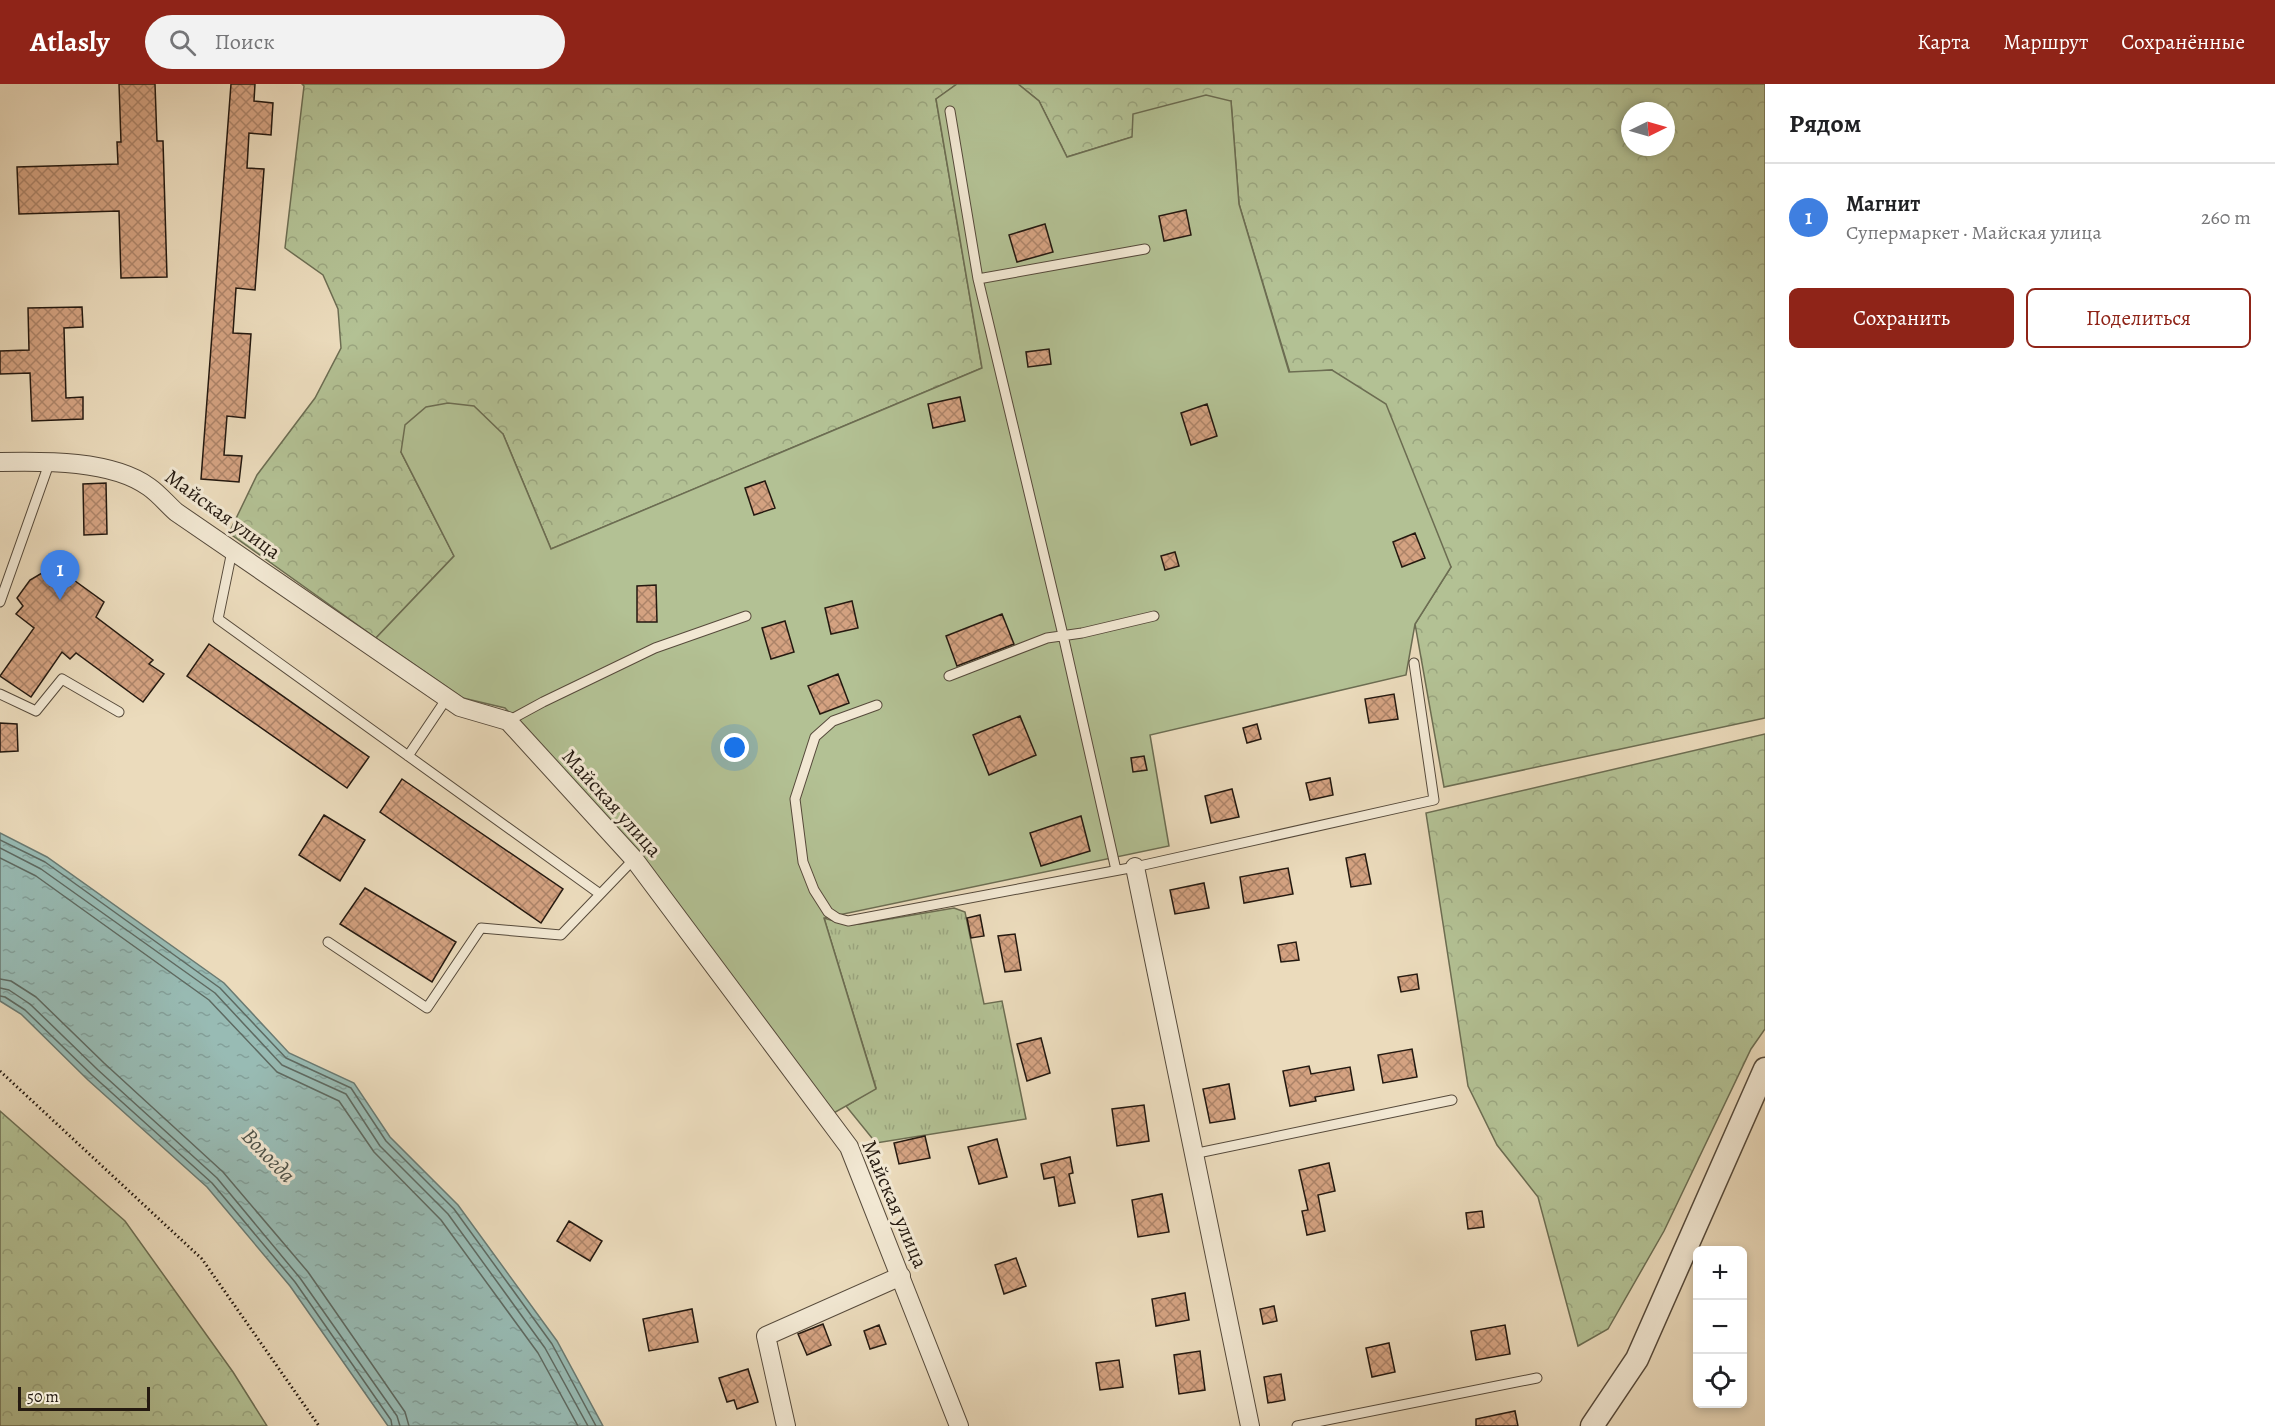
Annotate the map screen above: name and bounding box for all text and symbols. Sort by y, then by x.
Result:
search box [145,15,565,69]
text: Atlasly [30,23,109,61]
icon: search [166,26,199,59]
text: Поиск [214,27,275,57]
text: Карта [1917,28,1970,56]
text: Маршрут [2003,28,2088,56]
text: Сохранённые [2121,28,2245,56]
north arrow [1621,102,1675,156]
text: Рядом [1789,106,1861,141]
text: Магнит [1846,189,1920,219]
text: 1 [1805,204,1812,231]
text: 260 m [2201,204,2251,231]
text: Супермаркет · Майская улица [1846,219,2102,246]
button: Сохранить [1789,288,2014,348]
button: Поделиться [2026,288,2251,348]
street label: Майская улица [159,462,287,566]
pin: 1 [40,550,80,600]
your location [720,733,749,762]
street label: Майская улица [556,743,668,863]
water label: Вологда [235,1122,302,1190]
street label: Майская улица [855,1136,935,1273]
map controls [1693,1246,1747,1408]
button: + [1693,1246,1747,1300]
button: − [1693,1300,1747,1354]
button: locate [1693,1354,1747,1408]
scale bar [18,1384,150,1412]
text: 50 m [27,1386,59,1408]

